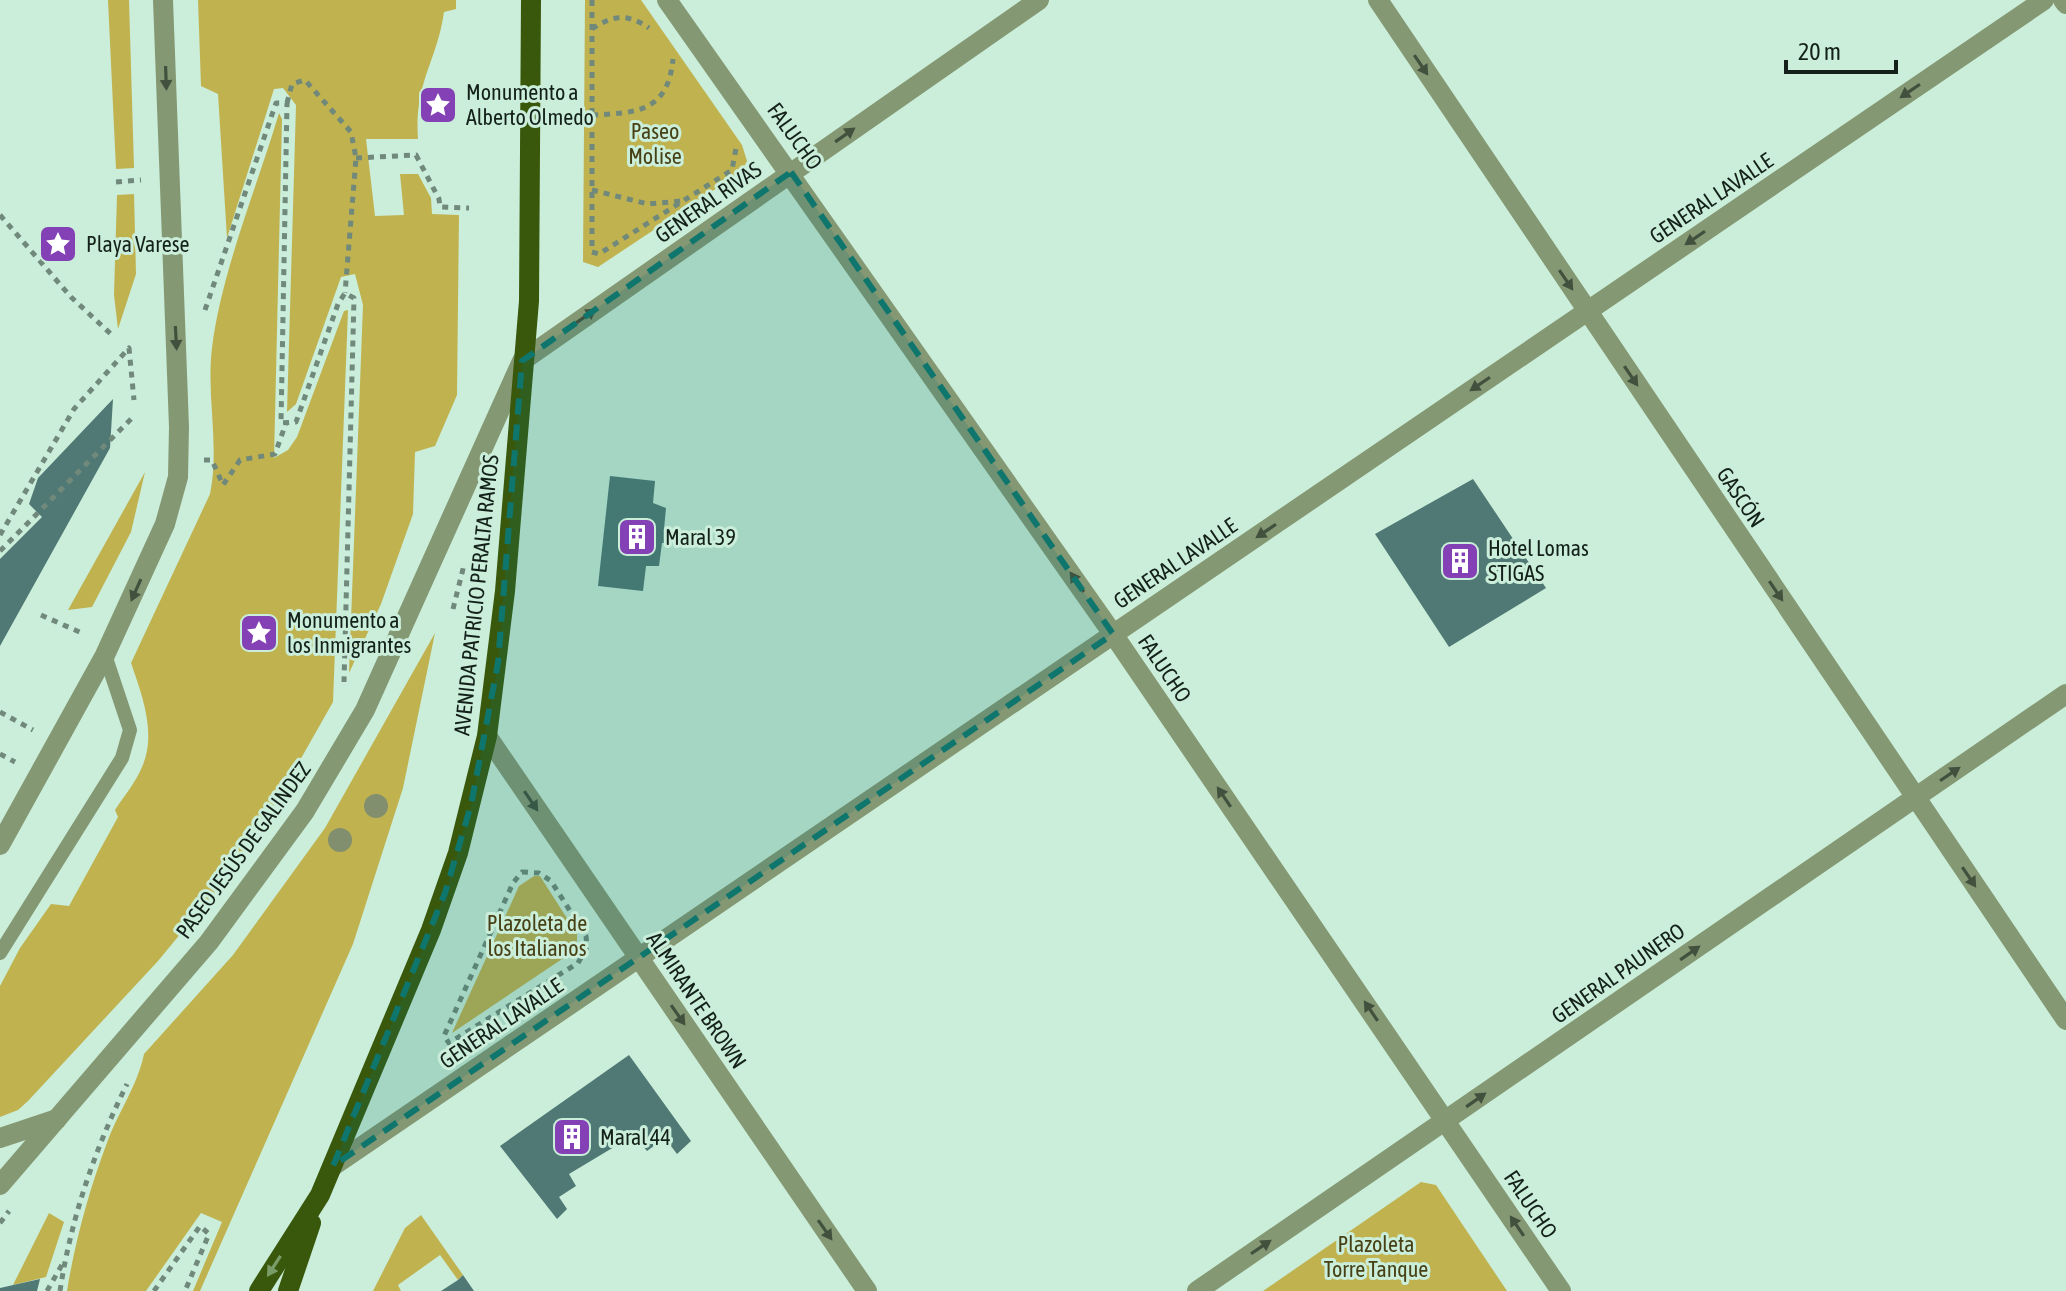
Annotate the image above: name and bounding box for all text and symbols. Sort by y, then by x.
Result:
scale bar [1786,24,1896,74]
text: 20 m [1798,38,1841,65]
one-way arrow [1414,54,1429,75]
one-way arrow [159,66,172,91]
place label: Monumento a Alberto Olmedo [466,79,594,130]
one-way arrow [1899,83,1921,98]
place icon: Monumento a Alberto Olmedo [417,84,459,126]
street label: FALUCHO [762,98,828,174]
park label: Paseo Molise [628,118,682,169]
one-way arrow [834,128,855,143]
street label: GENERAL LAVALLE [1644,147,1778,249]
street label: GENERAL RIVAS [650,156,766,248]
place icon: Playa Varese [37,223,79,265]
one-way arrow [1685,230,1706,245]
place label: Playa Varese [86,231,190,257]
one-way arrow [1559,270,1574,291]
one-way arrow [576,309,597,324]
one-way arrow [170,326,183,351]
one-way arrow [1623,365,1638,386]
one-way arrow [1470,376,1491,391]
street label: AVENIDA PATRICIO PERALTA RAMOS [448,453,504,737]
street label: GASCÓN [1711,462,1771,532]
street label: GENERAL LAVALLE [1108,512,1242,614]
building icon: Maral 39 [616,516,658,558]
one-way arrow [1255,523,1276,538]
place label: Maral 39 [665,524,736,550]
place label: Hotel Lomas STIGAS [1488,535,1589,586]
building icon: Hotel Lomas STIGAS [1439,540,1481,582]
one-way arrow [1070,572,1085,593]
one-way arrow [129,578,142,601]
one-way arrow [1768,581,1783,602]
place label: Monumento a los Inmigrantes [287,607,411,658]
place icon: Monumento a los Inmigrantes [238,612,280,654]
street label: FALUCHO [1133,629,1197,707]
street label: PASEO JESÚS DE GALINDEZ [170,757,316,943]
one-way arrow [1940,766,1961,781]
one-way arrow [1217,786,1232,807]
one-way arrow [523,790,538,811]
one-way arrow [1961,866,1976,887]
park label: Plazoleta de los Italianos [487,910,587,961]
street label: GENERAL PAUNERO [1547,918,1689,1028]
street label: ALMIRANTE BROWN [642,927,752,1073]
one-way arrow [1680,945,1701,960]
street label: GENERAL LAVALLE [434,972,568,1074]
one-way arrow [1364,1001,1379,1022]
one-way arrow [670,1005,685,1026]
one-way arrow [1465,1093,1486,1108]
building icon: Maral 44 [551,1116,593,1158]
place label: Maral 44 [600,1124,671,1150]
street label: FALUCHO [1499,1165,1563,1243]
one-way arrow [1510,1216,1525,1237]
one-way arrow [817,1219,832,1240]
park label: Plazoleta Torre Tanque [1324,1231,1428,1282]
one-way arrow [1251,1240,1272,1255]
one-way arrow [267,1256,282,1277]

